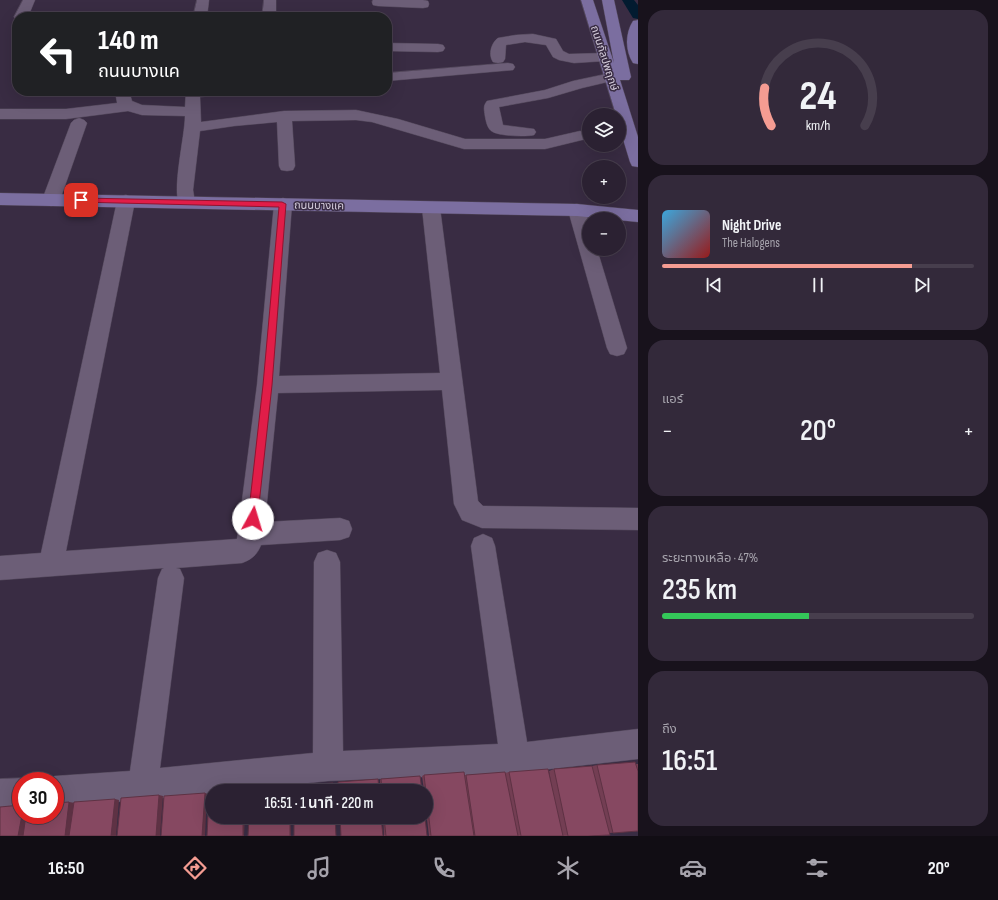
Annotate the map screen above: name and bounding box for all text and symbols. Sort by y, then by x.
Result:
text: 140 m [98,24,159,57]
street label: ถนนกัลปพฤกษ์ [588,24,621,92]
icon: left [32,28,84,80]
text: ถนนบางแค [98,61,180,82]
text: 24 [799,71,837,120]
map controls [582,108,626,256]
button: layers [582,108,626,152]
text: km/h [806,116,830,133]
button: + [582,160,626,204]
pin [64,183,98,217]
icon: arrive [70,189,92,211]
street label: ถนนบางแค [294,199,344,212]
button: − [582,212,626,256]
text: Night Drive [722,216,781,235]
text: The Halogens [722,235,780,251]
icon: previous [703,274,725,296]
icon: pause [807,274,829,296]
icon: next [911,274,933,296]
text: แอร์ [662,391,683,407]
text: 20° [800,413,836,449]
text: − [662,418,673,445]
text: + [963,418,974,445]
position arrow [232,498,274,540]
text: ระยะทางเหลือ · 47% [662,550,758,566]
text: 235 km [662,572,737,608]
text: ถึง [662,721,677,737]
text: 16:51 [662,743,717,779]
speed limit sign: 30 [12,772,64,824]
text: 16:51 · 1 นาที · 220 m [265,794,373,813]
icon: directions [181,854,209,882]
icon: music [305,854,333,882]
icon: phone [430,854,458,882]
icon: climate [554,854,582,882]
icon: car [679,854,707,882]
icon: filters [803,854,831,882]
text: 16:50 [48,858,84,879]
text: 20° [928,858,950,879]

